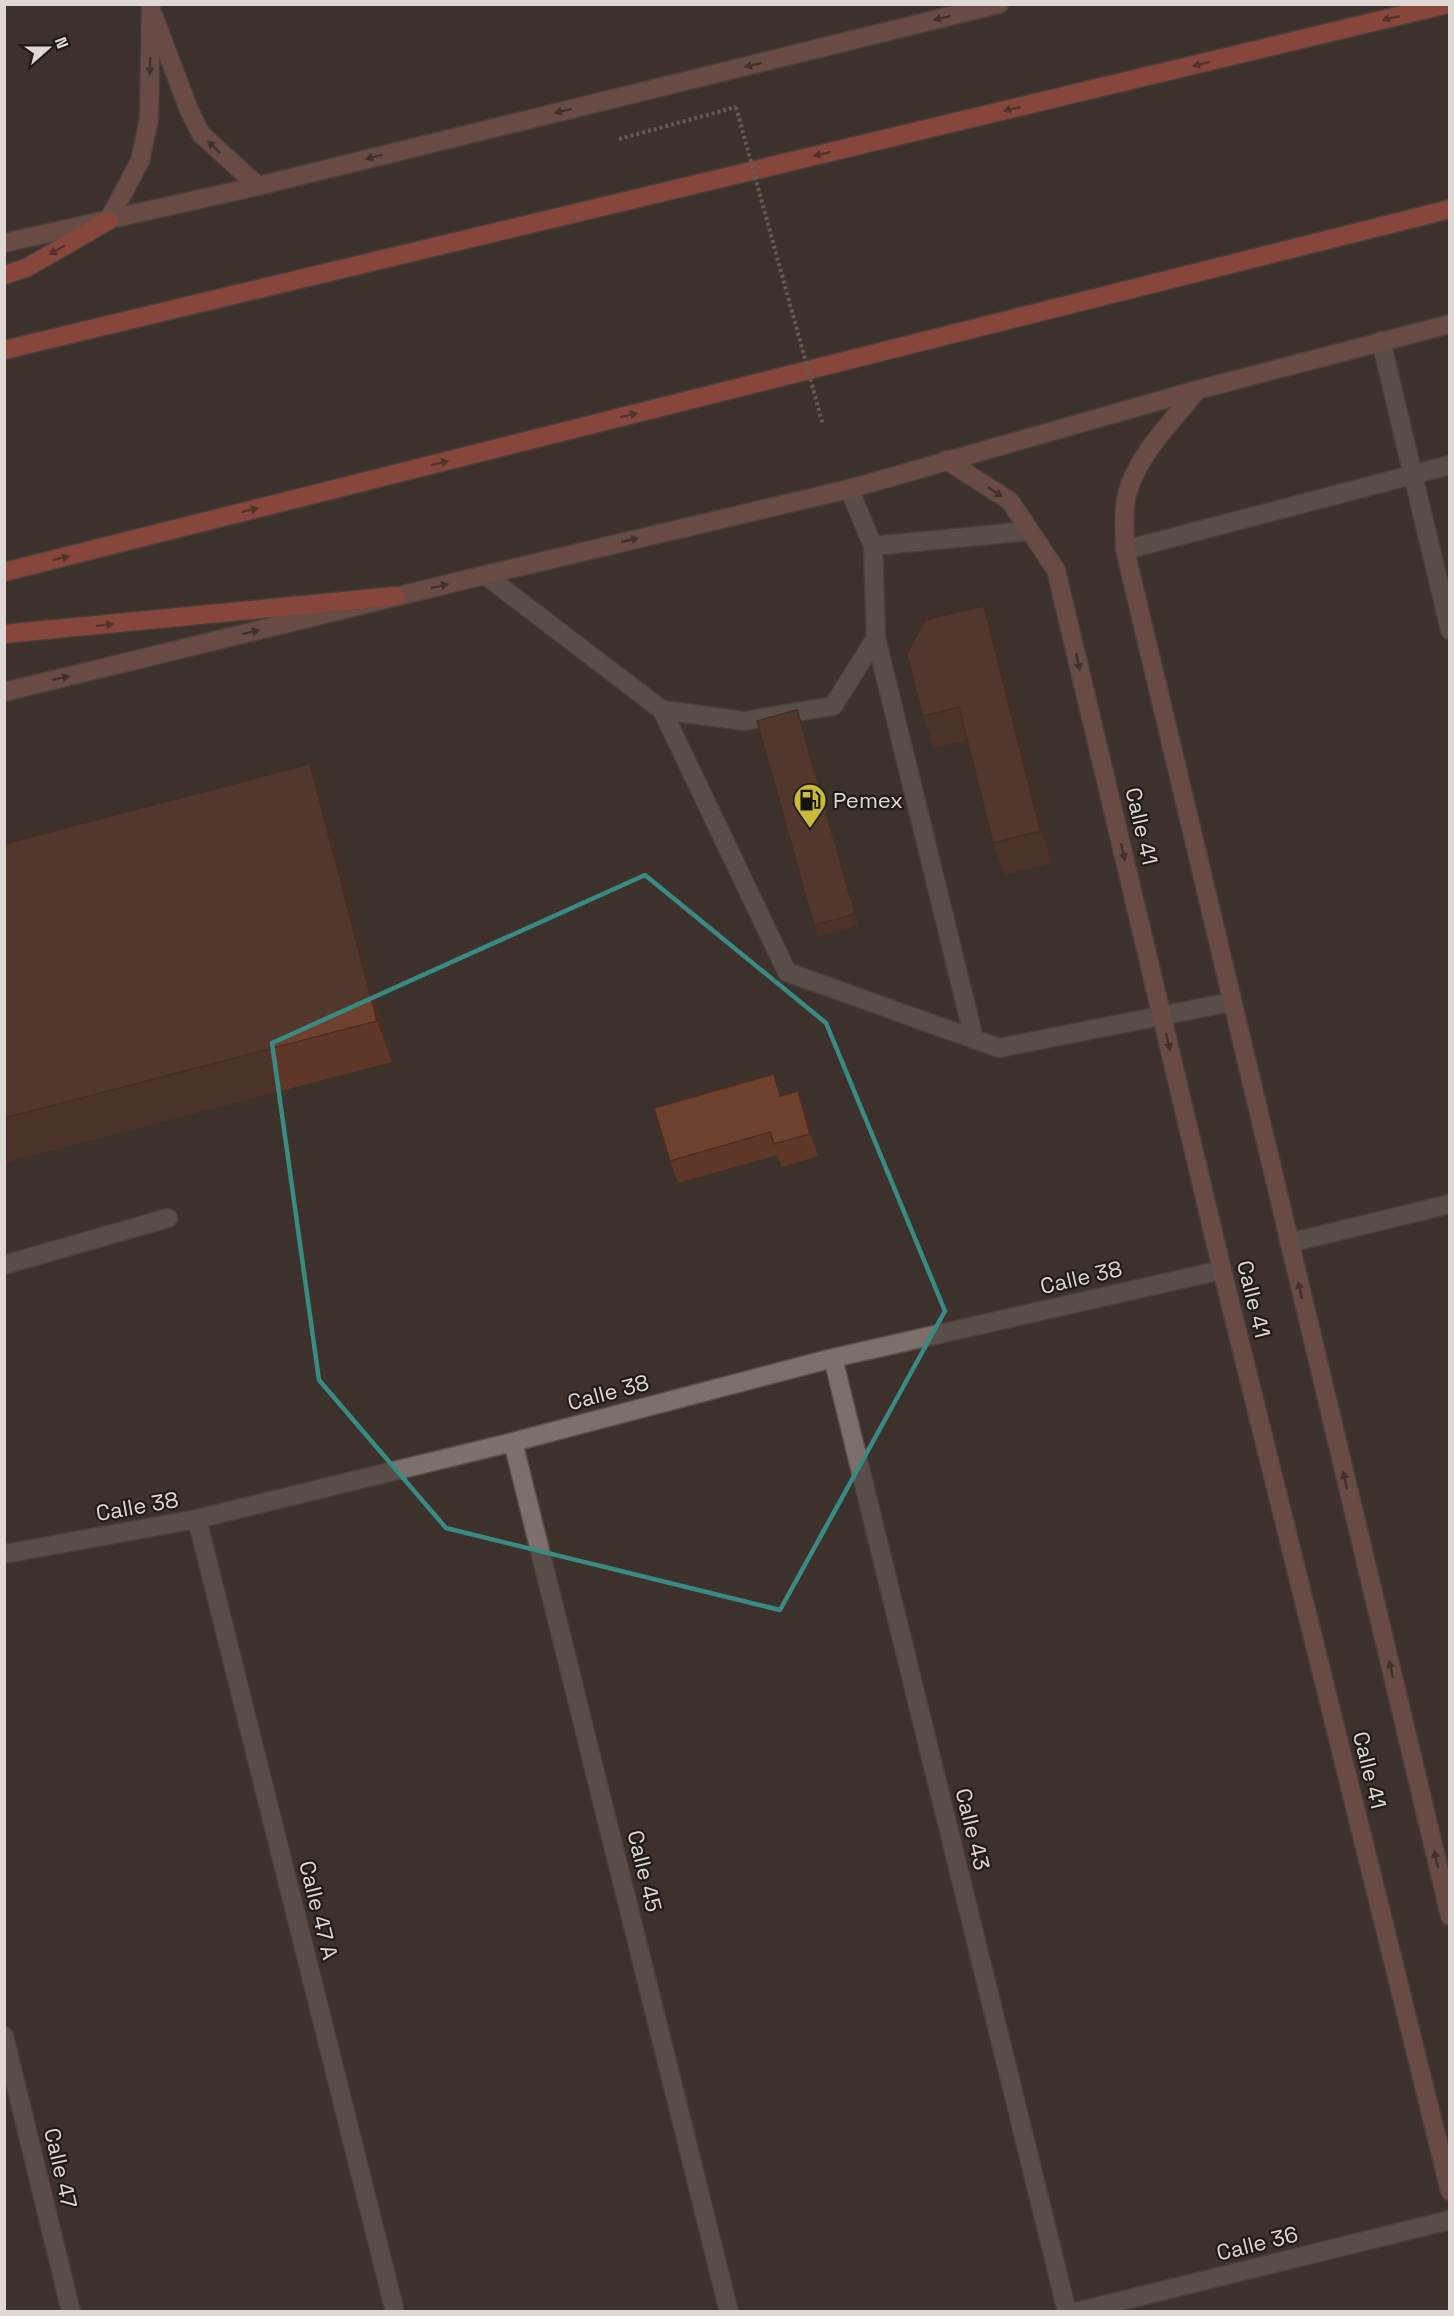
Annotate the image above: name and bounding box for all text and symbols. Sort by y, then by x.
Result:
one-way arrow [933,14,951,24]
one-way arrow [1382,14,1400,24]
north arrow [18,18,78,78]
text: N [50,34,73,52]
one-way arrow [145,56,155,75]
one-way arrow [1192,59,1210,69]
one-way arrow [744,60,762,70]
one-way arrow [1002,104,1021,114]
one-way arrow [554,107,573,117]
one-way arrow [207,140,222,154]
one-way arrow [813,150,831,160]
one-way arrow [365,153,383,163]
one-way arrow [49,244,65,255]
one-way arrow [619,410,638,420]
one-way arrow [430,457,449,467]
one-way arrow [987,486,1003,498]
one-way arrow [241,505,260,515]
one-way arrow [621,535,639,545]
one-way arrow [52,552,70,562]
one-way arrow [431,580,449,590]
one-way arrow [95,620,114,630]
one-way arrow [242,626,260,636]
one-way arrow [1074,653,1084,672]
one-way arrow [52,673,71,683]
fuel station icon: Pemex [792,782,828,829]
street label: Calle 41 [1120,785,1164,867]
place label: Pemex [833,786,903,814]
one-way arrow [1119,843,1129,861]
one-way arrow [1164,1033,1173,1052]
street label: Calle 38 [1037,1254,1125,1300]
street label: Calle 41 [1231,1257,1277,1341]
one-way arrow [1295,1281,1305,1299]
street label: Calle 38 [564,1368,652,1416]
one-way arrow [1340,1470,1350,1489]
street label: Calle 38 [94,1485,180,1527]
one-way arrow [1385,1660,1395,1679]
street label: Calle 41 [1347,1728,1393,1812]
street label: Calle 43 [949,1785,997,1873]
street label: Calle 45 [621,1827,669,1915]
one-way arrow [1430,1850,1440,1868]
street label: Calle 47 A [293,1858,345,1962]
street label: Calle 47 [38,2125,84,2211]
street label: Calle 36 [1213,2219,1301,2267]

